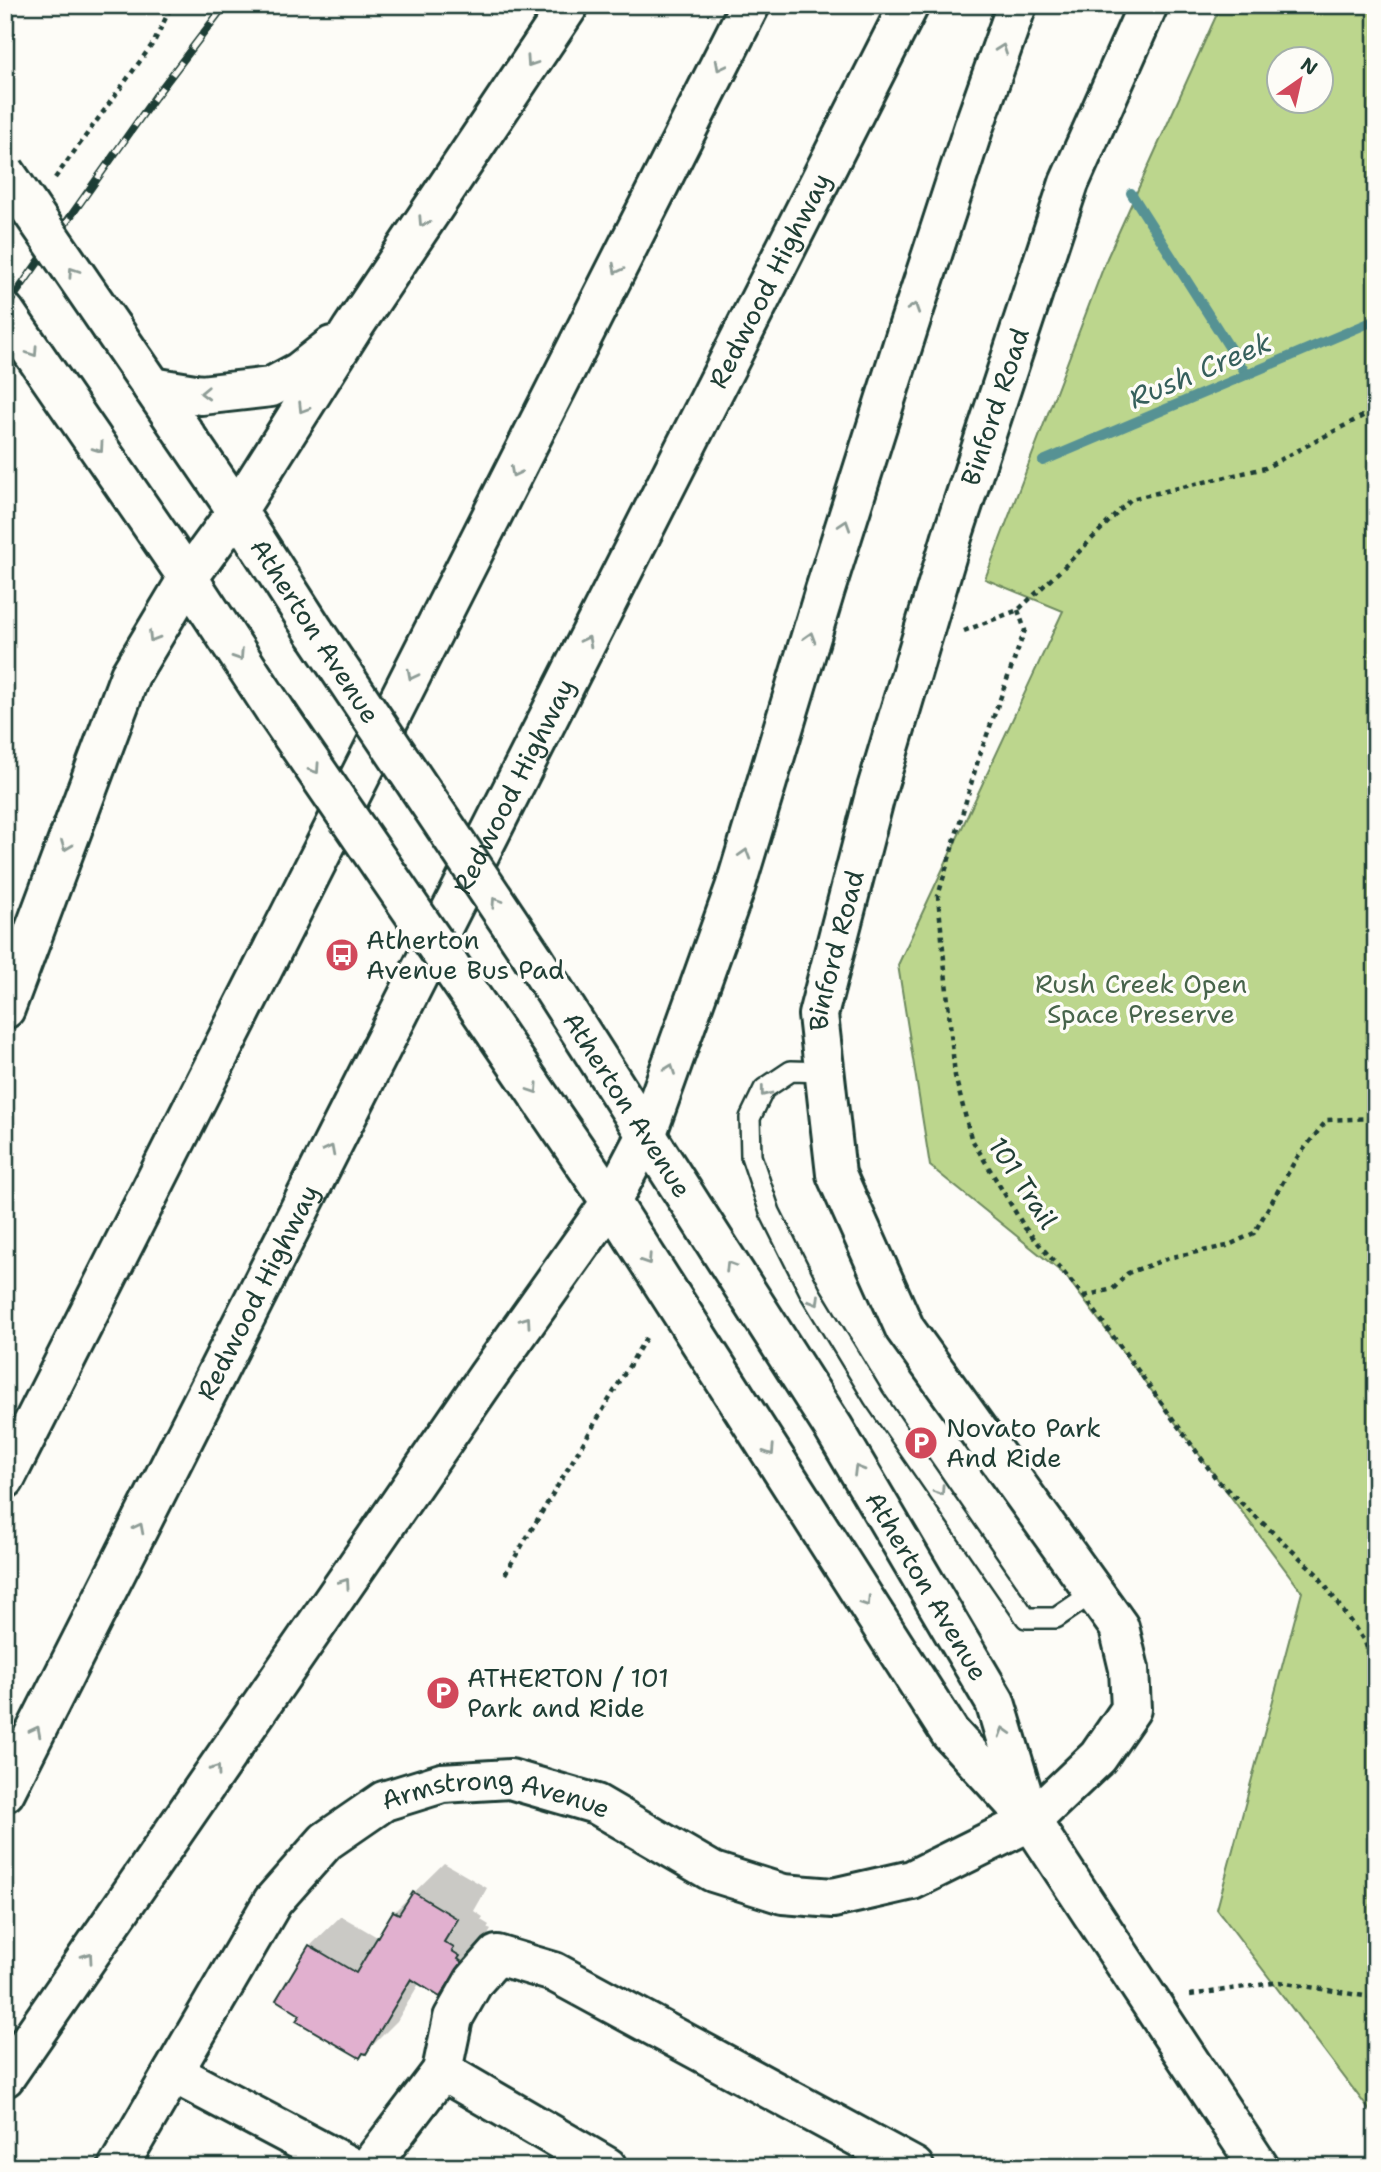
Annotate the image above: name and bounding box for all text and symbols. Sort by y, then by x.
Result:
one-way arrow [994,44,1008,56]
north arrow [1266,46,1336,116]
text: N [1296,52,1322,81]
one-way arrow [527,54,539,67]
one-way arrow [714,59,728,71]
street label: Redwood Highway [700,166,838,394]
one-way arrow [418,215,431,228]
one-way arrow [612,262,626,274]
one-way arrow [69,267,82,280]
one-way arrow [906,302,920,314]
street label: Binford Road [952,323,1037,490]
water label: Rush Creek [1123,323,1277,417]
one-way arrow [24,344,37,357]
one-way arrow [199,386,210,401]
one-way arrow [298,400,311,413]
one-way arrow [91,440,103,453]
one-way arrow [509,465,523,477]
one-way arrow [837,519,852,531]
street label: Atherton Avenue [242,531,388,730]
one-way arrow [149,629,162,642]
one-way arrow [802,631,817,643]
one-way arrow [579,636,593,648]
one-way arrow [231,648,244,661]
one-way arrow [406,668,420,680]
street label: Redwood Highway [444,672,582,900]
one-way arrow [307,761,319,774]
one-way arrow [60,839,74,851]
one-way arrow [736,849,751,861]
street label: Binford Road [800,866,872,1032]
one-way arrow [492,897,504,910]
place label: Atherton Avenue Bus Pad [366,922,564,987]
bus stop icon: Atherton Avenue Bus Pad [323,936,361,974]
park label: Rush Creek Open Space Preserve [1035,966,1247,1031]
street label: Atherton Avenue [555,1005,700,1204]
one-way arrow [661,1064,675,1076]
one-way arrow [526,1082,539,1095]
one-way arrow [761,1085,774,1097]
street label: 101 Trail [981,1130,1066,1235]
one-way arrow [321,1145,335,1157]
street label: Redwood Highway [188,1178,327,1406]
one-way arrow [639,1252,652,1265]
one-way arrow [726,1260,739,1273]
one-way arrow [807,1294,820,1307]
one-way arrow [518,1316,530,1329]
place label: Novato Park And Ride [946,1410,1101,1475]
parking icon: Novato Park And Ride [902,1424,940,1462]
one-way arrow [761,1444,774,1457]
one-way arrow [853,1464,866,1477]
one-way arrow [932,1483,944,1496]
street label: Atherton Avenue [858,1485,997,1687]
one-way arrow [130,1523,144,1535]
one-way arrow [337,1577,350,1590]
one-way arrow [858,1594,871,1607]
place label: ATHERTON / 101 Park and Ride [467,1660,669,1725]
parking icon: ATHERTON / 101 Park and Ride [424,1674,462,1712]
one-way arrow [28,1726,42,1738]
one-way arrow [998,1727,1013,1739]
street label: Armstrong Avenue [377,1761,618,1826]
one-way arrow [208,1765,221,1778]
one-way arrow [79,1952,92,1965]

